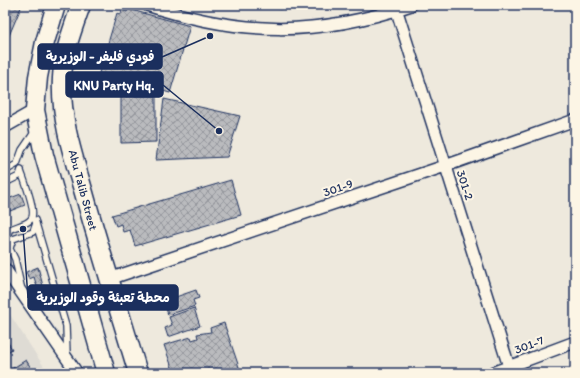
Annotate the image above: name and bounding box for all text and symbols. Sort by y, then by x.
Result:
callout: فودي فليفر - الوزيرية [38,44,162,69]
text: فودي فليفر - الوزيرية [46,49,154,67]
callout: KNU Party Hq. [66,72,163,97]
text: KNU Party Hq. [74,78,154,94]
street label: Abu Talib Street [65,148,101,232]
street label: 301-2 [454,168,477,202]
street label: 301-9 [321,176,355,200]
callout: محطة تعبئة وقود الوزيرية [28,285,178,310]
text: محطة تعبئة وقود الوزيرية [36,290,170,307]
street label: 301-7 [512,333,546,357]

